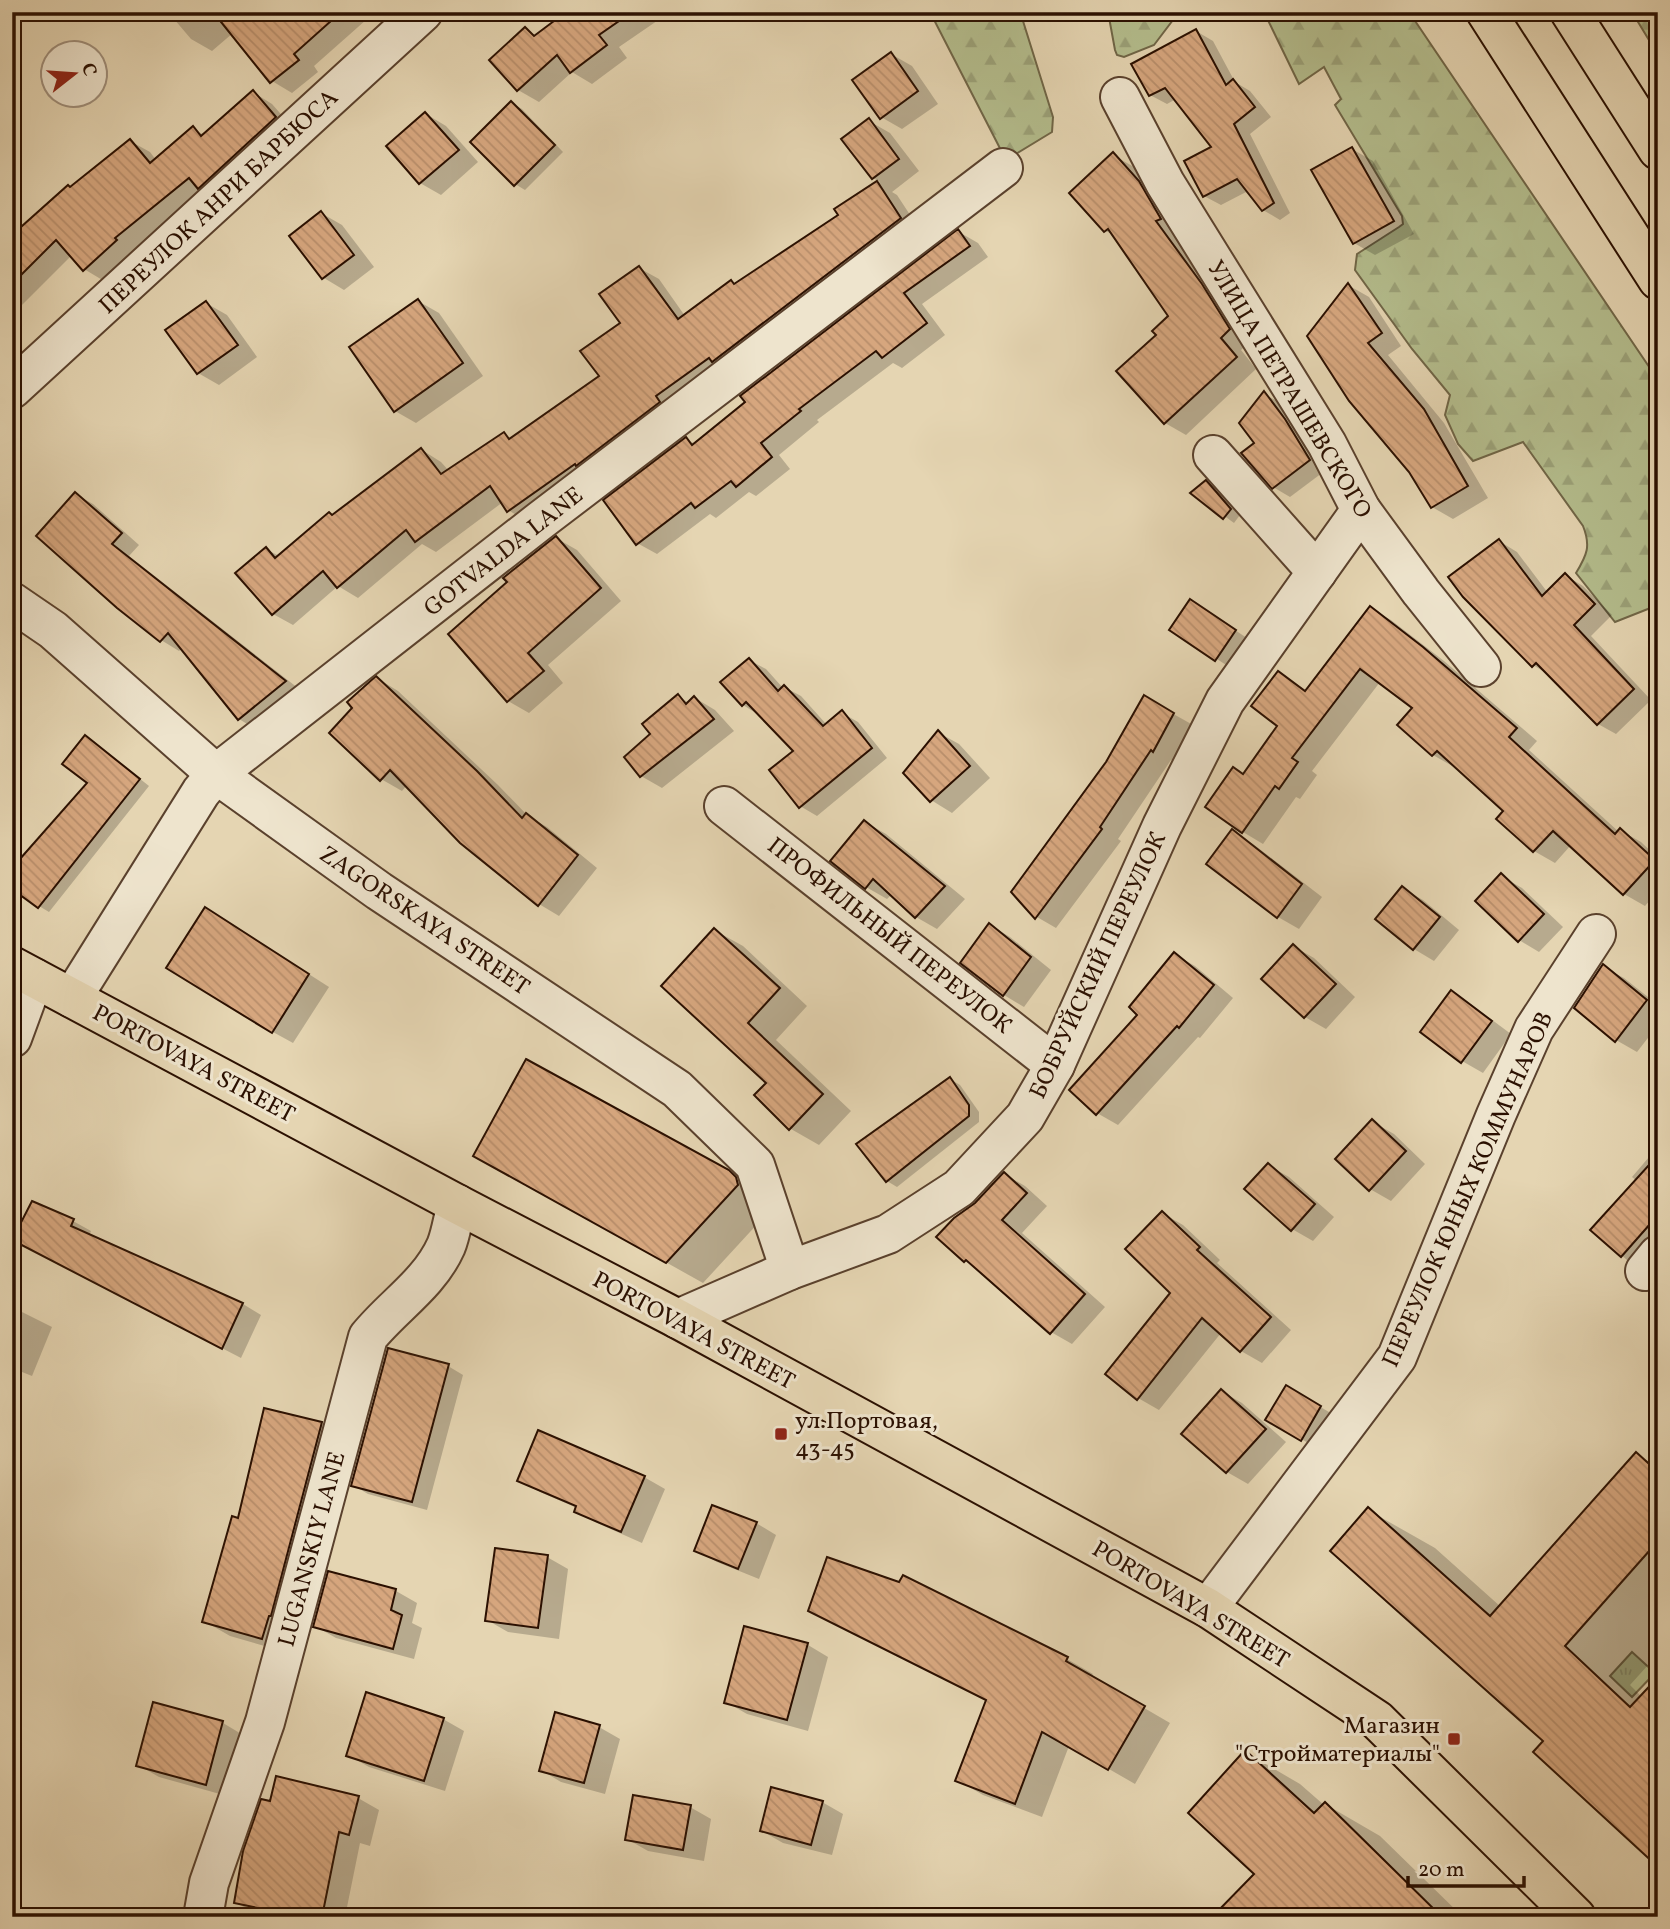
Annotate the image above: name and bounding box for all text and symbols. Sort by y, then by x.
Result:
north arrow [38,38,108,108]
text: С [74,60,103,79]
street label: ПЕРЕУЛОК АНРИ БАРБЮСА [92,82,347,323]
street label: УЛИЦА ПЕТРАШЕВСКОГО [1198,254,1379,526]
street label: GOTVALDA LANE [417,480,591,626]
street label: БОБРУЙСКИЙ ПЕРЕУЛОК [1022,827,1176,1105]
street label: ПРОФИЛЬНЫЙ ПЕРЕУЛОК [759,830,1018,1043]
street label: ZAGORSKAYA STREET [312,838,536,1005]
street label: PORTOVAYA STREET [86,997,300,1133]
street label: ПЕРЕУЛОК ЮНЫХ КОММУНАРОВ [1375,1006,1563,1373]
street label: PORTOVAYA STREET [586,1264,800,1400]
place label: ул.Портовая, 43-45 [795,1405,938,1467]
marker: ул.Портовая, 43-45 [773,1426,789,1442]
street label: LUGANSKIY LANE [271,1448,355,1651]
street label: PORTOVAYA STREET [1085,1533,1295,1678]
place label: Магазин "Стройматериалы" [1235,1710,1440,1772]
marker: Магазин "Стройматериалы" [1446,1731,1462,1747]
scale bar [1408,1845,1523,1889]
text: 20 m [1418,1856,1464,1885]

